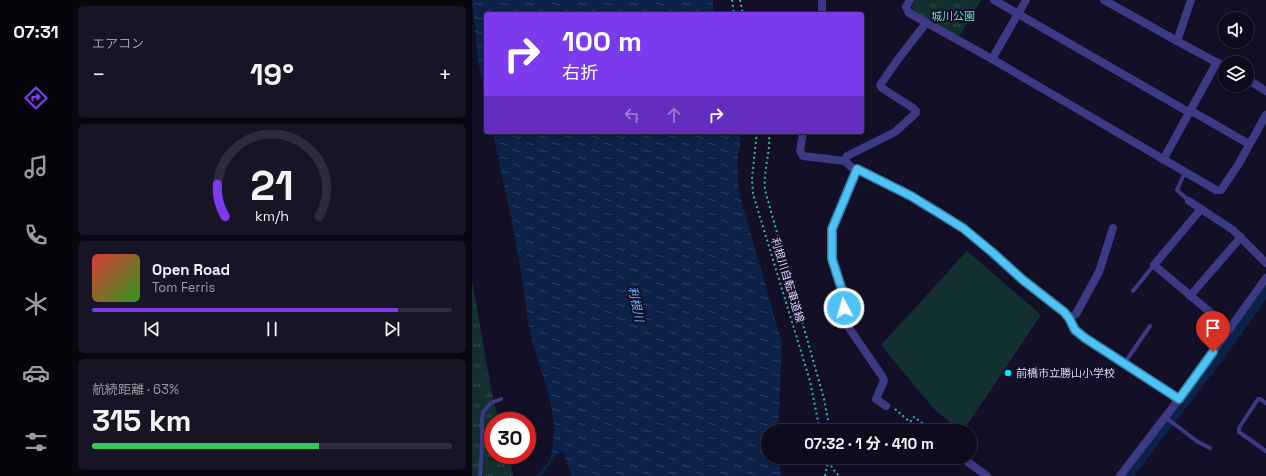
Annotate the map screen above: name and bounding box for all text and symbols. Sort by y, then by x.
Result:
park label: 城川公園 [931,9,975,23]
map controls [1218,12,1254,92]
button: sound [1218,12,1254,48]
text: 07:31 [13,20,59,43]
text: 100 m [562,23,642,59]
icon: right [496,28,548,80]
text: エアコン [92,35,144,52]
text: 19° [250,55,294,94]
button: layers [1218,56,1254,92]
text: − [92,60,106,88]
text: + [438,60,452,88]
text: 右折 [562,61,598,84]
icon: directions [22,84,50,112]
icon: left [621,104,643,126]
icon: ahead [663,104,685,126]
icon: right [705,104,727,126]
icon: music [22,153,50,181]
text: 21 [250,159,294,212]
text: km/h [255,207,289,225]
icon: phone [22,221,50,249]
street label: 利根川自転車道線 [768,236,808,324]
text: Open Road [152,260,230,279]
text: Tom Ferris [152,279,215,296]
water label: 利根川 [624,285,648,325]
position arrow [823,287,865,329]
icon: climate [22,290,50,318]
pin [1196,311,1230,352]
icon: arrive [1202,317,1224,339]
icon: previous [141,318,163,340]
icon: pause [261,318,283,340]
icon: next [381,318,403,340]
icon: car [22,359,50,387]
place label: 前橋市立勝山小学校 [1016,366,1115,380]
marker: 前橋市立勝山小学校 [1003,368,1013,378]
text: 航続距離 · 63% [92,381,179,398]
text: 315 km [92,401,191,440]
speed limit sign: 30 [484,412,536,464]
icon: filters [22,428,50,456]
text: 07:32 · 1 分 · 410 m [804,434,934,453]

